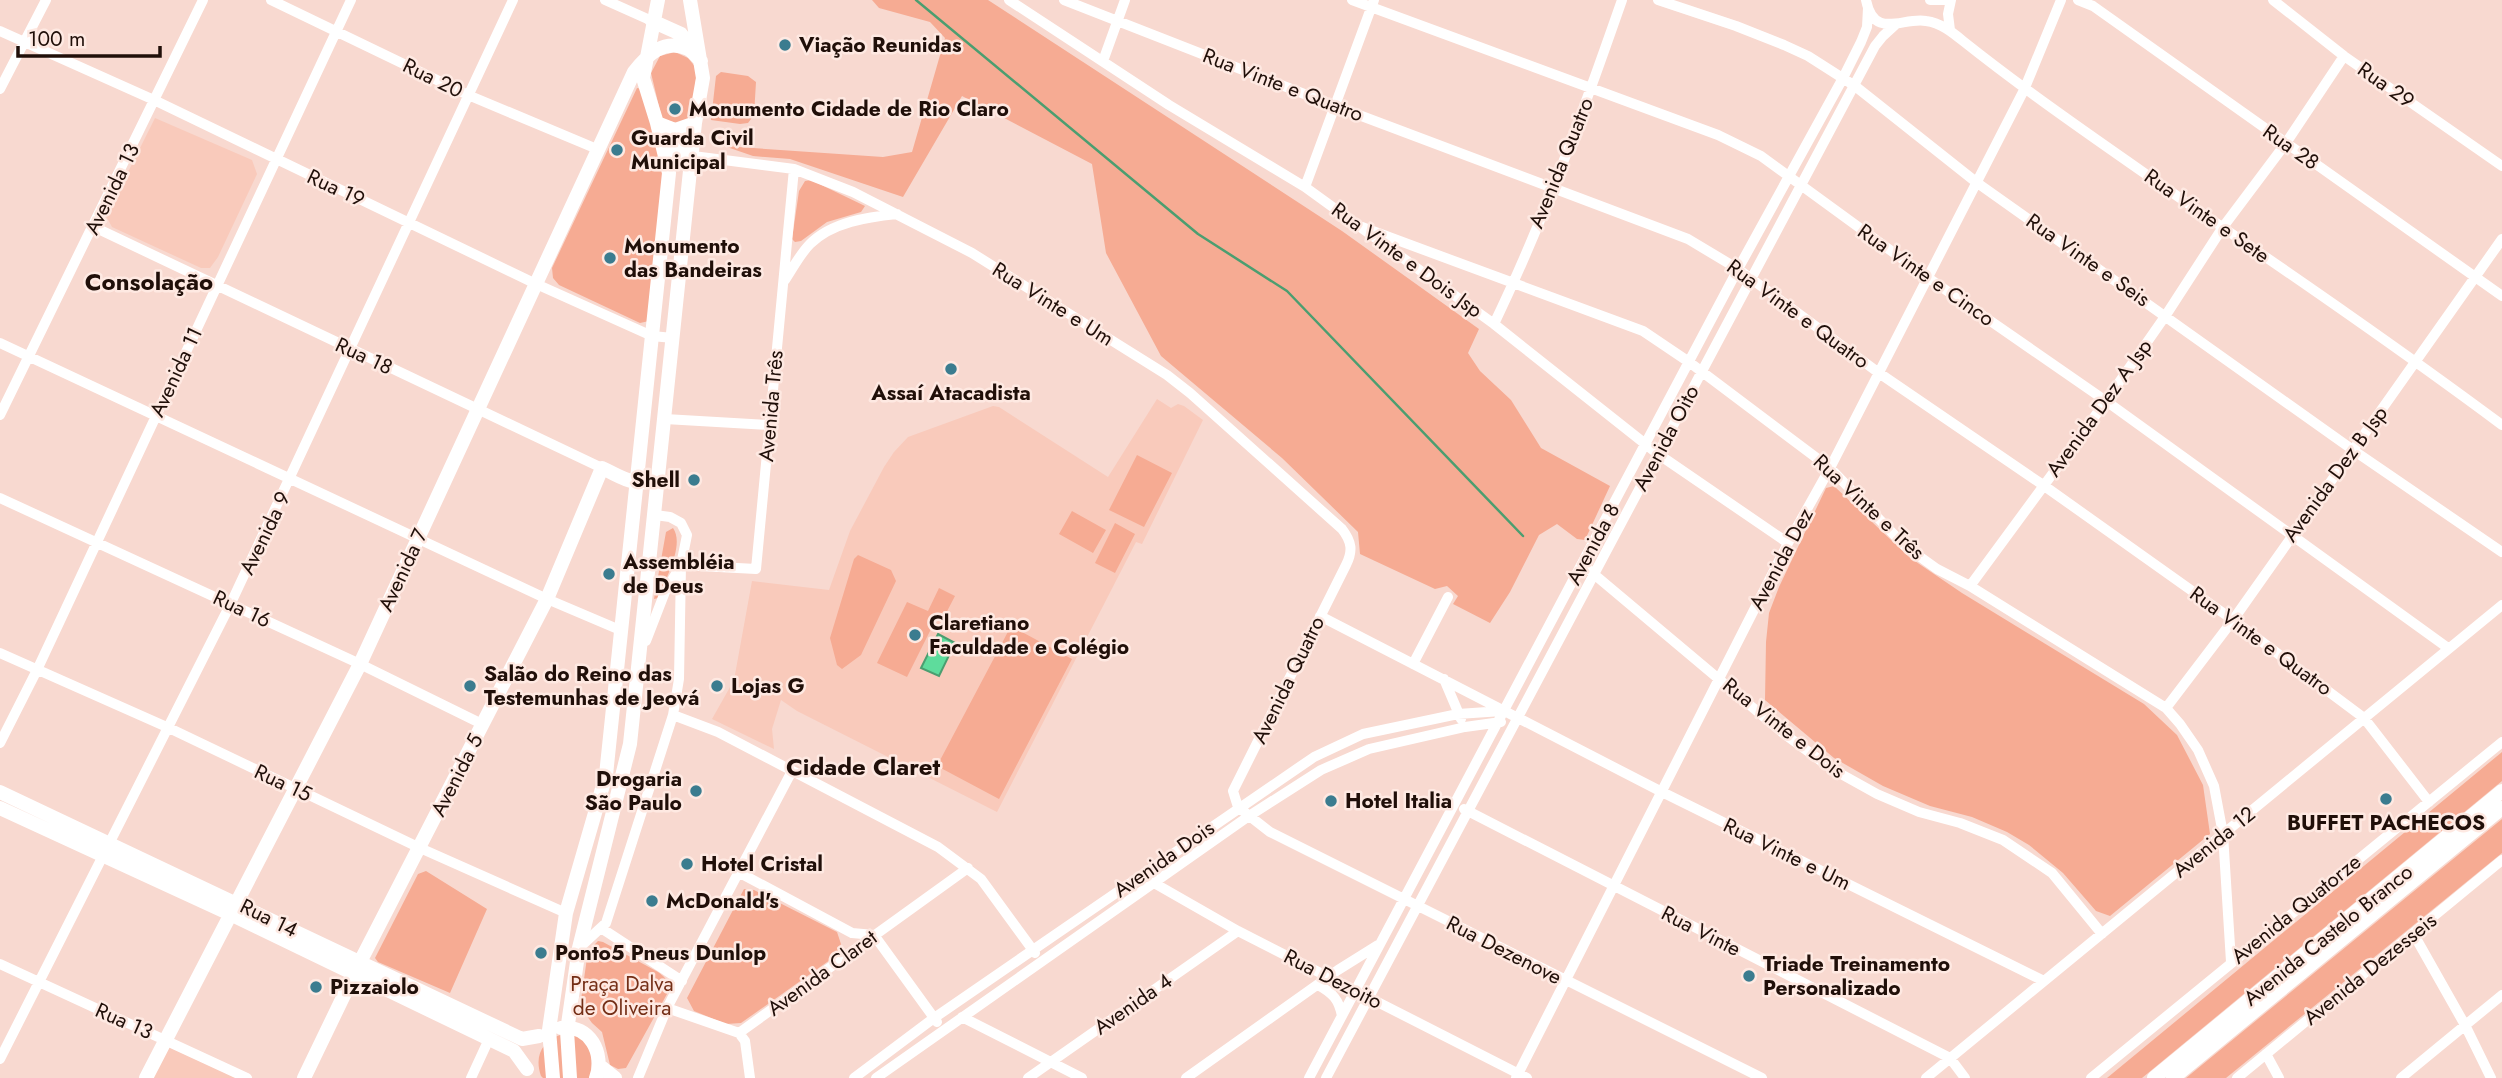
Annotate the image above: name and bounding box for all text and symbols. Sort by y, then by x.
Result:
scale bar [18,14,159,58]
text: 100 m [28,24,85,54]
place label: Viação Reunidas [798,30,962,60]
marker: Viação Reunidas [777,37,793,53]
street label: Rua Vinte e Quatro [1198,41,1368,129]
street label: Rua 20 [398,51,468,105]
street label: Rua 29 [2351,55,2421,115]
street label: Avenida Quatro [1521,93,1601,233]
place label: Monumento Cidade de Rio Claro [689,94,1009,124]
marker: Monumento Cidade de Rio Claro [667,101,683,117]
street label: Rua 28 [2257,117,2325,177]
place label: Guarda Civil Municipal [631,123,754,177]
street label: Avenida 13 [77,138,147,240]
marker: Guarda Civil Municipal [609,142,625,158]
street label: Rua 19 [302,162,370,214]
street label: Rua Vinte e Sete [2138,162,2276,271]
street label: Rua Vinte e Dois Jsp [1325,195,1489,325]
street label: Rua Vinte e Seis [2020,206,2156,314]
street label: Rua Vinte e Cinco [1851,216,2001,334]
place label: Monumento das Bandeiras [624,231,762,285]
marker: Monumento das Bandeiras [602,250,618,266]
street label: Rua Vinte e Quatro [1720,252,1876,376]
street label: Rua Vinte e Um [986,255,1120,353]
district label: Consolação [85,264,213,299]
street label: Avenida 11 [142,322,210,422]
street label: Rua 18 [330,330,398,382]
street label: Avenida Dez A Jsp [2039,333,2159,483]
street label: Avenida Três [751,349,791,463]
marker: Assaí Atacadista [943,361,959,377]
place label: Assaí Atacadista [870,378,1031,408]
street label: Avenida Oito [1626,380,1706,496]
street label: Avenida Dez B Jsp [2275,400,2395,548]
street label: Rua Vinte e Três [1806,447,1932,567]
place label: Shell [632,465,680,495]
marker: Shell [686,472,702,488]
street label: Avenida 9 [232,486,298,580]
street label: Avenida 8 [1559,498,1627,590]
street label: Avenida Dez [1741,502,1821,615]
street label: Avenida 7 [371,524,435,616]
place label: Assembléia de Deus [622,547,735,601]
marker: Assembléia de Deus [601,566,617,582]
street label: Rua Vinte e Quatro [2183,579,2339,703]
street label: Rua 16 [208,583,276,635]
place label: Claretiano Faculdade e Colégio [929,608,1129,662]
street label: Avenida Quatro [1244,611,1332,749]
marker: Claretiano Faculdade e Colégio [907,627,923,643]
place label: Salão do Reino das Testemunhas de Jeová [484,659,699,713]
street label: Rua Vinte e Dois [1716,670,1852,786]
place label: Lojas G [731,671,804,701]
marker: Salão do Reino das Testemunhas de Jeová [462,678,478,694]
marker: Lojas G [709,678,725,694]
street label: Avenida 5 [423,728,491,822]
district label: Cidade Claret [786,749,940,784]
street label: Rua 15 [249,757,317,809]
place label: Drogaria São Paulo [585,764,682,818]
marker: Drogaria São Paulo [688,783,704,799]
place label: Hotel Italia [1345,786,1452,816]
marker: BUFFET PACHECOS [2378,791,2394,807]
marker: Hotel Italia [1323,793,1339,809]
street label: Avenida 12 [2166,799,2262,885]
place label: BUFFET PACHECOS [2287,808,2485,838]
street label: Rua Vinte e Um [1718,810,1856,898]
street label: Avenida Dois [1107,813,1221,905]
street label: Avenida Quatorze [2225,847,2368,971]
place label: Hotel Cristal [701,849,823,879]
marker: Hotel Cristal [679,856,695,872]
street label: Avenida Castelo Branco [2237,857,2419,1013]
place label: McDonald's [666,886,779,916]
street label: Rua 14 [235,891,303,945]
marker: McDonald's [644,893,660,909]
street label: Rua Vinte [1656,898,1746,964]
street label: Avenida Dezesseis [2297,906,2443,1032]
street label: Rua Dezenove [1441,908,1567,992]
street label: Avenida Claret [761,923,883,1023]
place label: Ponto5 Pneus Dunlop [555,938,766,968]
street label: Rua Dezoito [1279,941,1387,1017]
marker: Ponto5 Pneus Dunlop [533,945,549,961]
place label: Triade Treinamento Personalizado [1763,949,1950,1003]
street label: Avenida 4 [1088,966,1178,1042]
marker: Triade Treinamento Personalizado [1741,968,1757,984]
park label: Praça Dalva de Oliveira [570,969,674,1023]
place label: Pizzaiolo [330,972,419,1002]
marker: Pizzaiolo [308,979,324,995]
street label: Rua 13 [90,995,158,1047]

